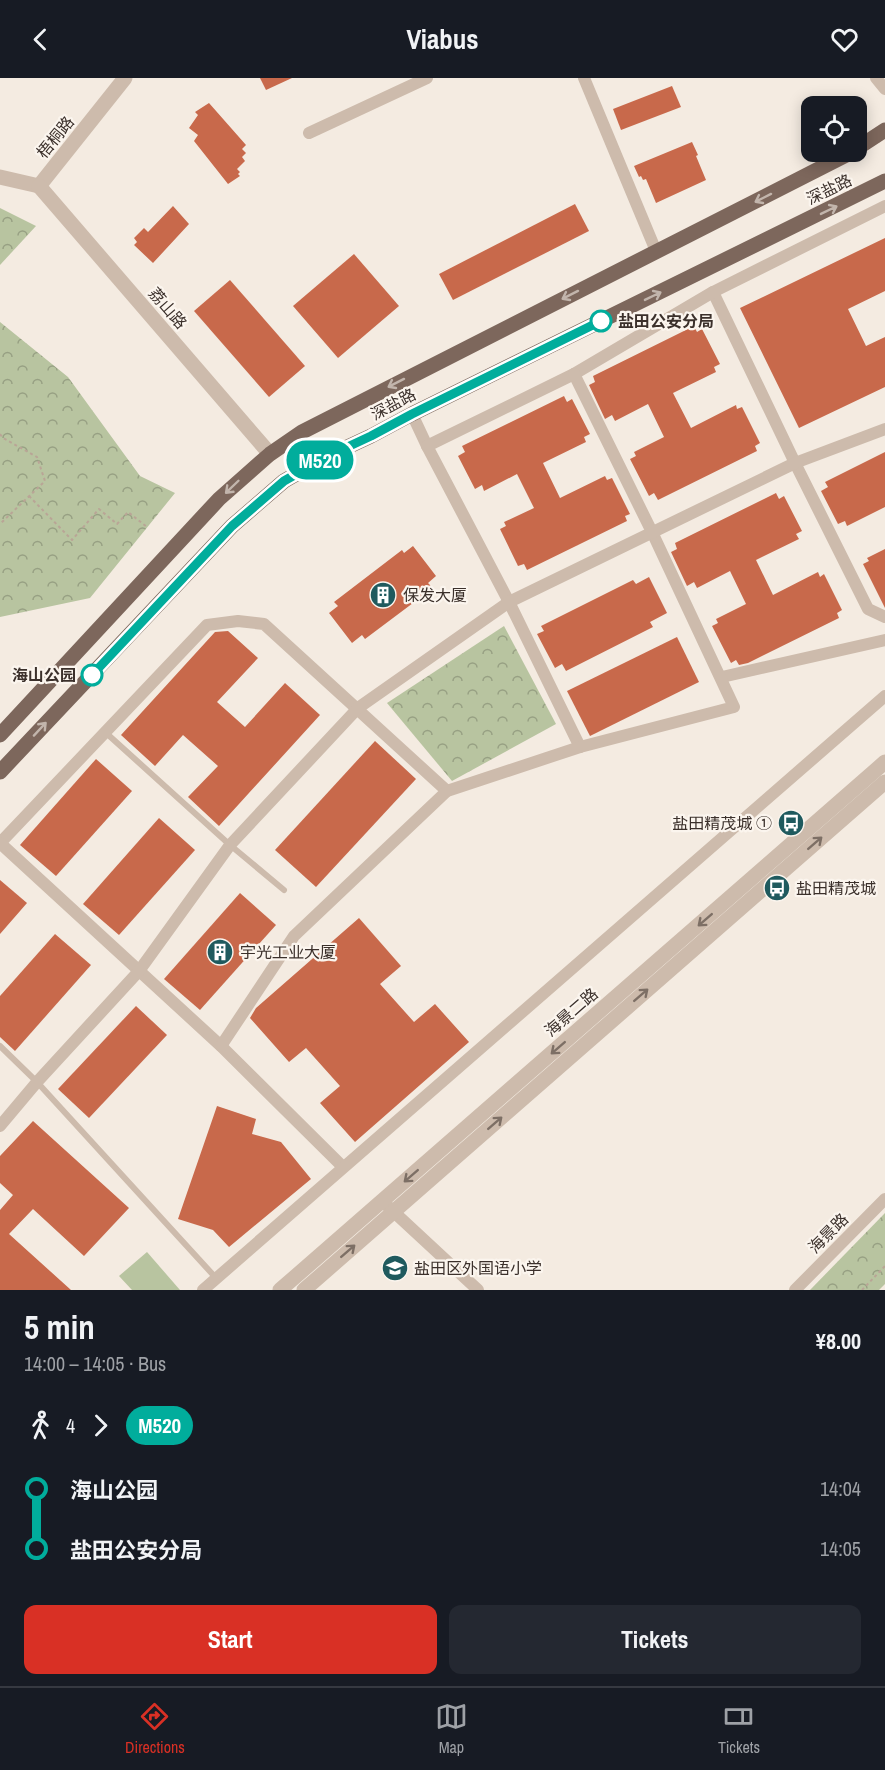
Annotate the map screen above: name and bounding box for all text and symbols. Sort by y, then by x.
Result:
text: Viabus [406,21,479,57]
icon: back [24,23,57,56]
icon: heart [828,23,861,56]
map controls [801,96,867,162]
button: locate [801,96,867,162]
street label: 梧桐路 [31,111,79,163]
street label: 深盐路 [803,169,855,209]
one-way arrow [754,192,772,204]
one-way arrow [819,203,837,215]
street label: 荔山路 [144,283,192,333]
one-way arrow [644,289,662,301]
one-way arrow [561,290,579,301]
marker: 盐田公安分局 [590,310,612,332]
place label: 盐田公安分局 [618,310,714,332]
one-way arrow [387,378,405,389]
street label: 深盐路 [367,383,419,425]
line badge: M520 [278,440,362,479]
text: M520 [298,446,342,475]
one-way arrow [225,480,240,494]
building icon: 保发大厦 [368,580,398,610]
place label: 保发大厦 [403,584,467,606]
place label: 海山公园 [12,664,76,686]
marker: 海山公园 [81,664,103,686]
one-way arrow [33,722,47,737]
bus stop icon: 盐田精茂城 ① [776,808,806,838]
place label: 盐田精茂城 ① [672,812,772,834]
one-way arrow [807,836,822,850]
bus stop icon: 盐田精茂城 [762,873,792,903]
place label: 盐田精茂城 [796,877,876,899]
one-way arrow [697,912,713,926]
building icon: 宇光工业大厦 [205,937,235,967]
place label: 宇光工业大厦 [240,941,336,963]
street label: 海景二路 [540,983,602,1041]
one-way arrow [633,988,648,1002]
one-way arrow [551,1041,566,1055]
one-way arrow [487,1116,502,1130]
one-way arrow [404,1169,419,1183]
street label: 海景路 [803,1208,853,1258]
one-way arrow [340,1245,356,1258]
school or university icon: 盐田区外国语小学 [380,1253,410,1283]
place label: 盐田区外国语小学 [414,1257,542,1279]
text: 5 min [24,1305,95,1349]
text: ¥8.00 [816,1326,861,1356]
text: 14:00 – 14:05 · Bus [24,1350,166,1377]
icon: walk [24,1409,57,1442]
icon: forward [84,1409,117,1442]
text: M520 [138,1411,181,1440]
text: 4 [66,1412,75,1439]
text: 海山公园 [70,1475,158,1505]
text: 14:04 [820,1475,861,1502]
text: 盐田公安分局 [70,1535,202,1565]
text: 14:05 [820,1535,861,1562]
button: Start [24,1605,437,1674]
button: Tickets [449,1605,861,1674]
tab: Directions [125,1700,185,1758]
tab: Map [435,1700,468,1758]
tab: Tickets [718,1700,760,1758]

